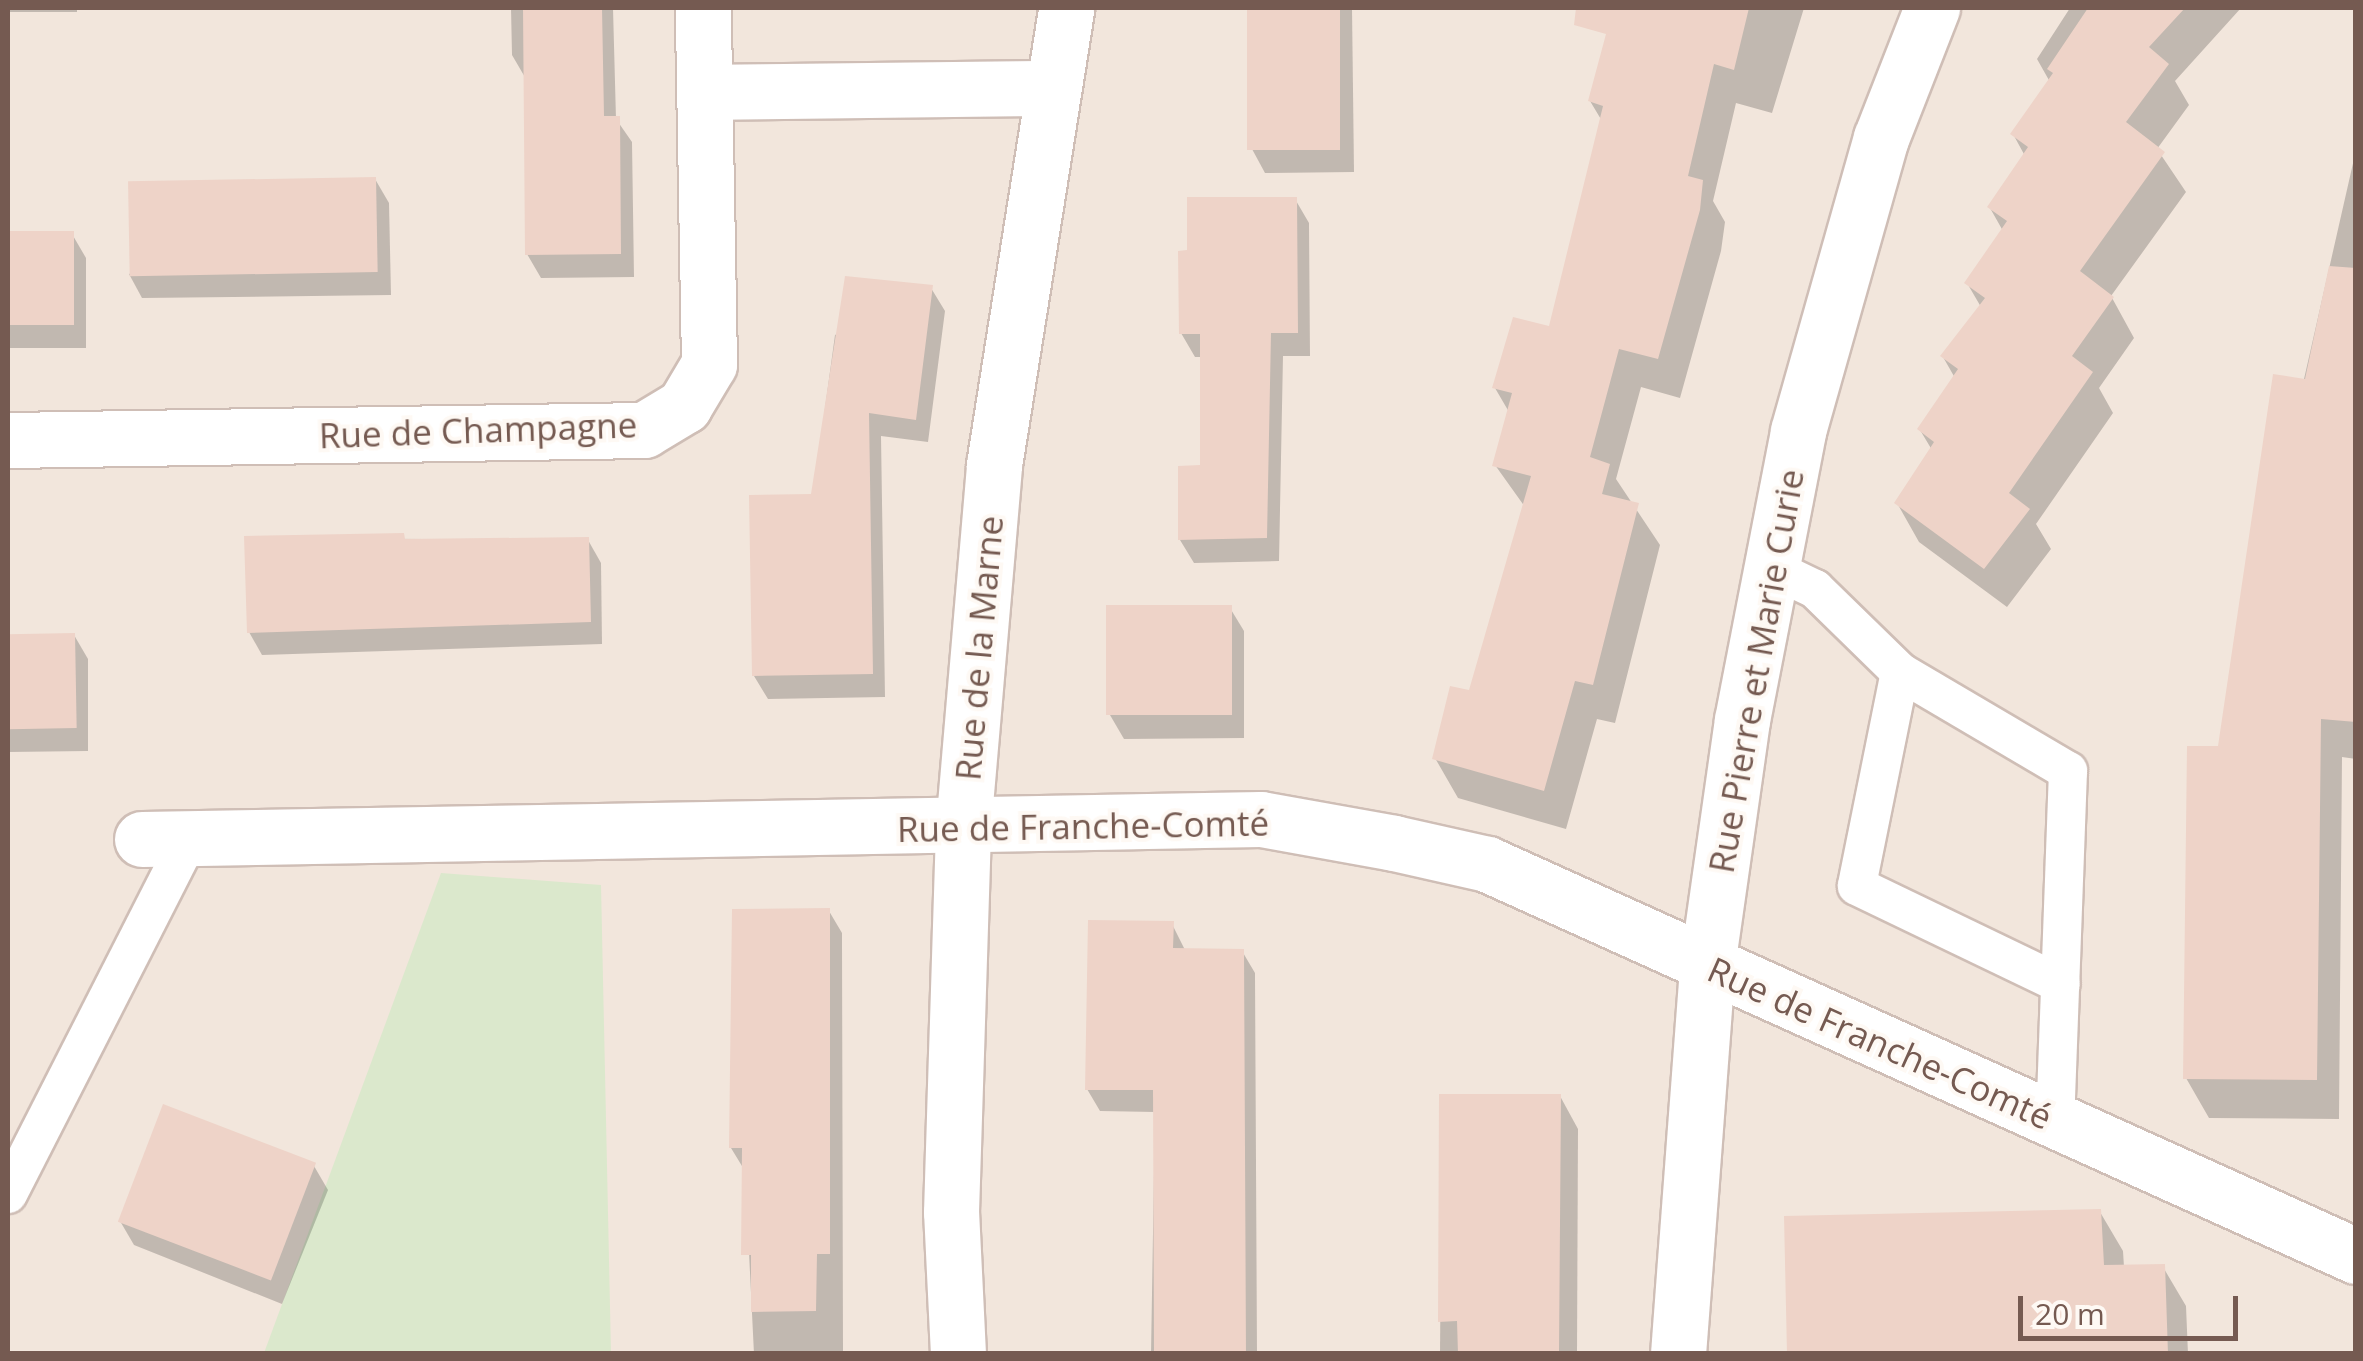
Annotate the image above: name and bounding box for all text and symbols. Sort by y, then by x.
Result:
street label: Rue de Champagne [318,403,638,457]
street label: Rue Pierre et Marie Curie [1700,466,1812,876]
street label: Rue de la Marne [947,514,1011,782]
street label: Rue de Franche-Comté [897,802,1269,850]
street label: Rue de Franche-Comté [1702,948,2058,1138]
scale bar [2023,1276,2243,1338]
text: 20 m [2035,1293,2105,1334]

